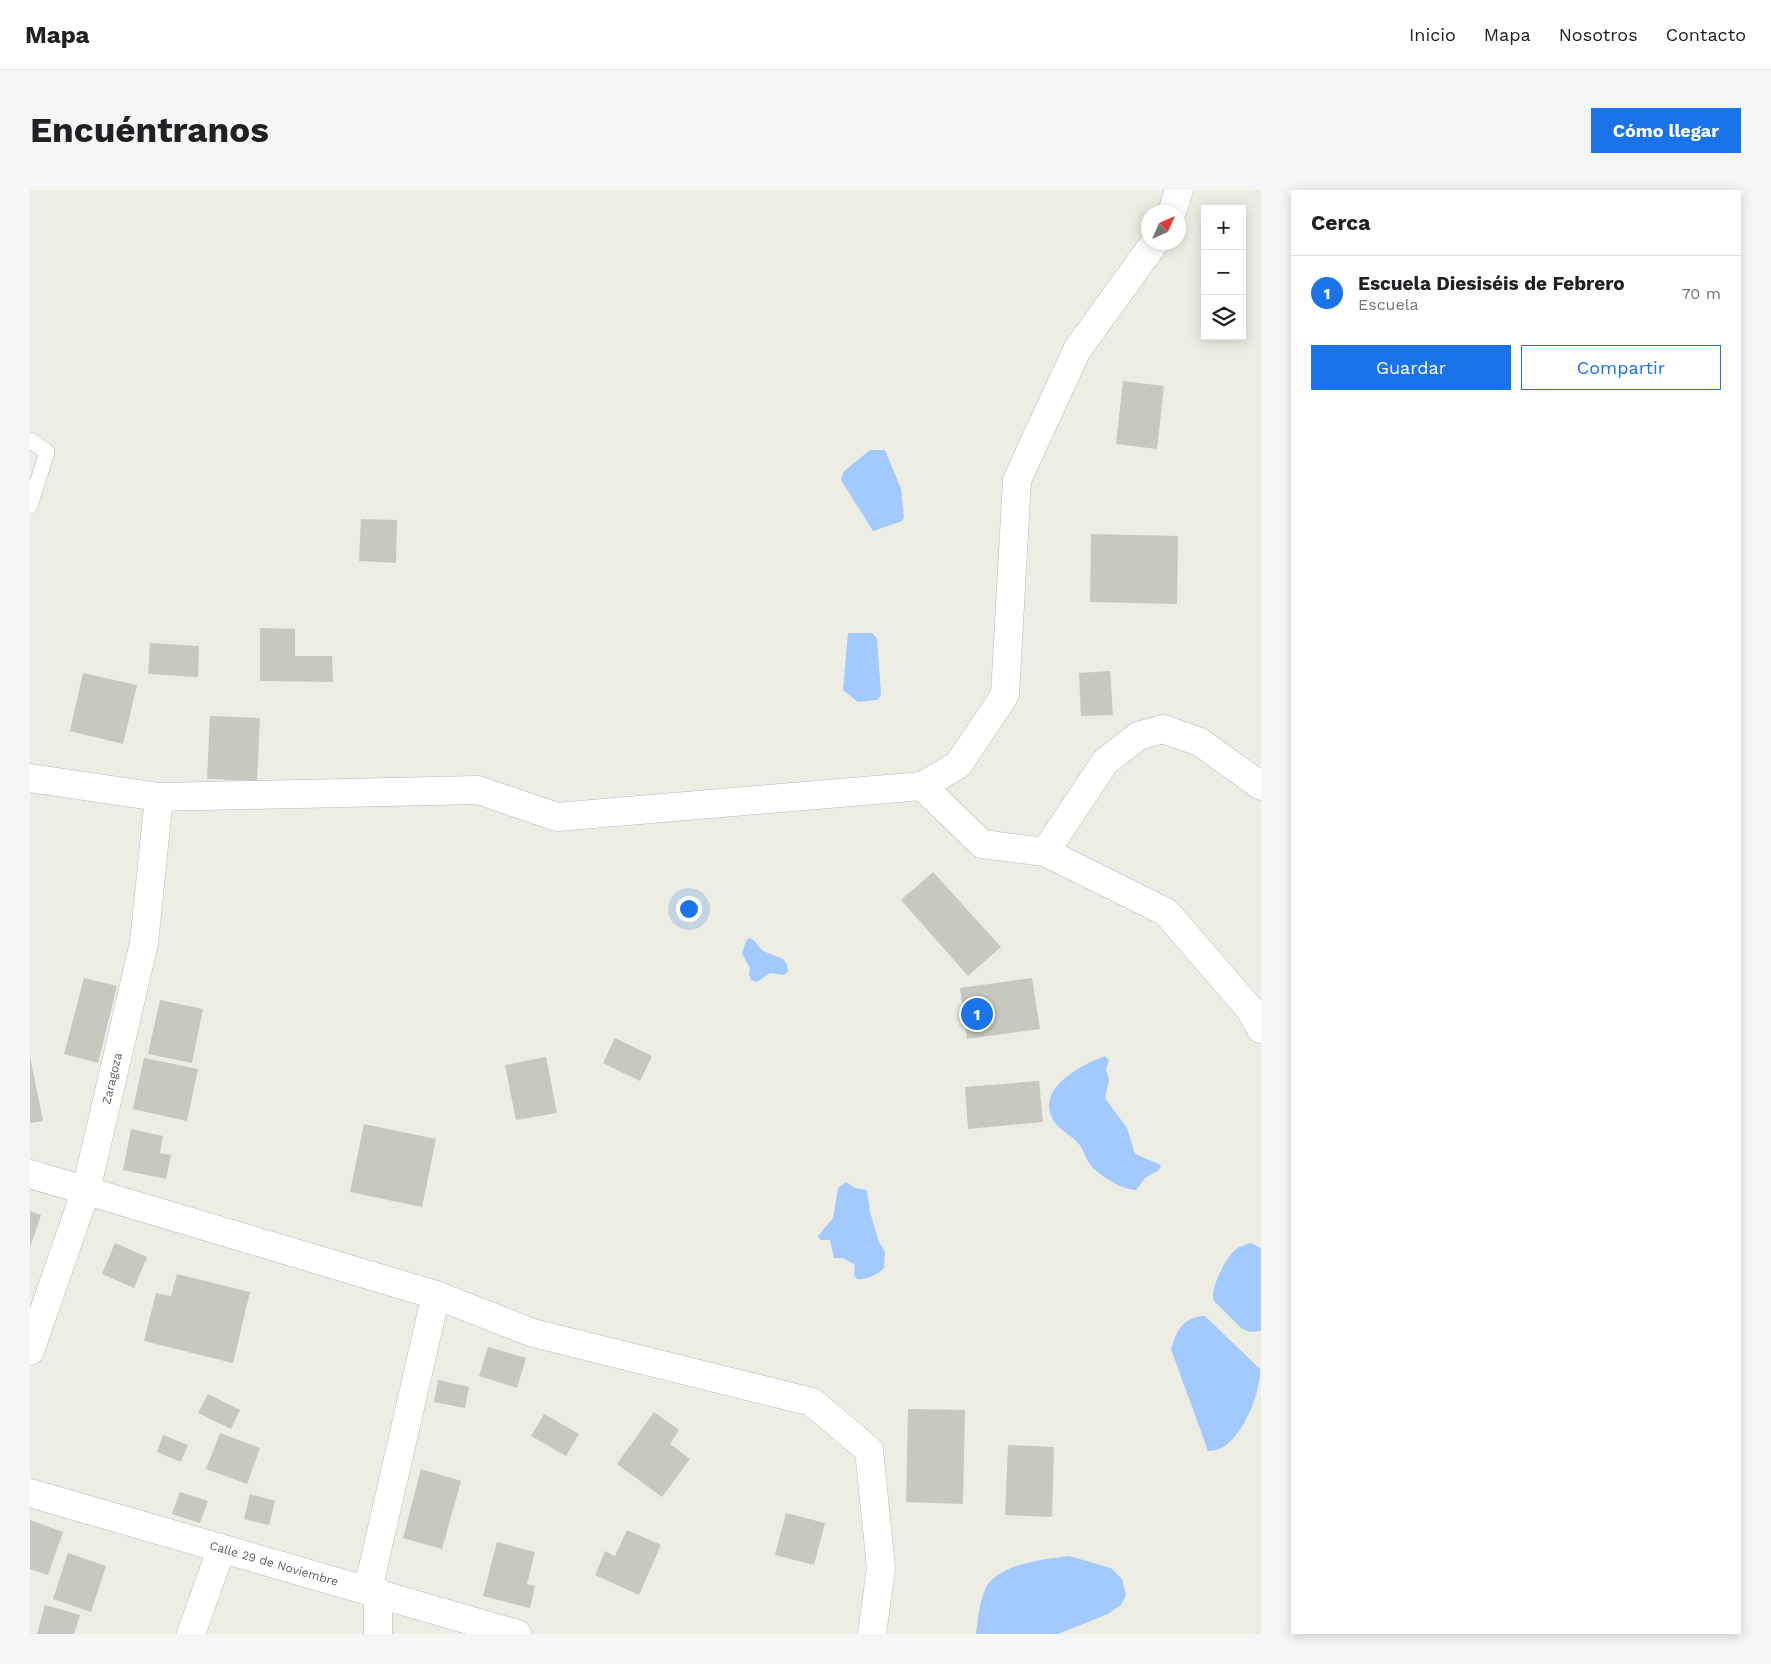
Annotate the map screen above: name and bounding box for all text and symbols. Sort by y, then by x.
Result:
text: Mapa [25,21,90,49]
text: Inicio [1409,24,1456,45]
text: Mapa [1484,24,1531,45]
text: Nosotros [1559,24,1638,45]
text: Contacto [1666,24,1746,45]
button: Cómo llegar [1591,108,1741,153]
text: Encuéntranos [30,109,269,151]
north arrow [1141,205,1186,250]
map controls [1201,205,1246,340]
button: + [1201,205,1246,250]
text: Cerca [1311,210,1370,235]
button: − [1201,250,1246,295]
text: Escuela Diesiséis de Febrero [1358,272,1625,295]
text: 1 [1324,284,1330,303]
text: 70 m [1682,284,1721,303]
button: layers [1201,295,1246,340]
text: Escuela [1358,295,1419,314]
button: Guardar [1311,345,1511,390]
button: Compartir [1521,345,1721,390]
your location [676,896,702,922]
pin: 1 [961,995,993,1033]
street label: Zaragoza [99,1051,125,1106]
street label: Calle 29 de Noviembre [208,1538,340,1589]

